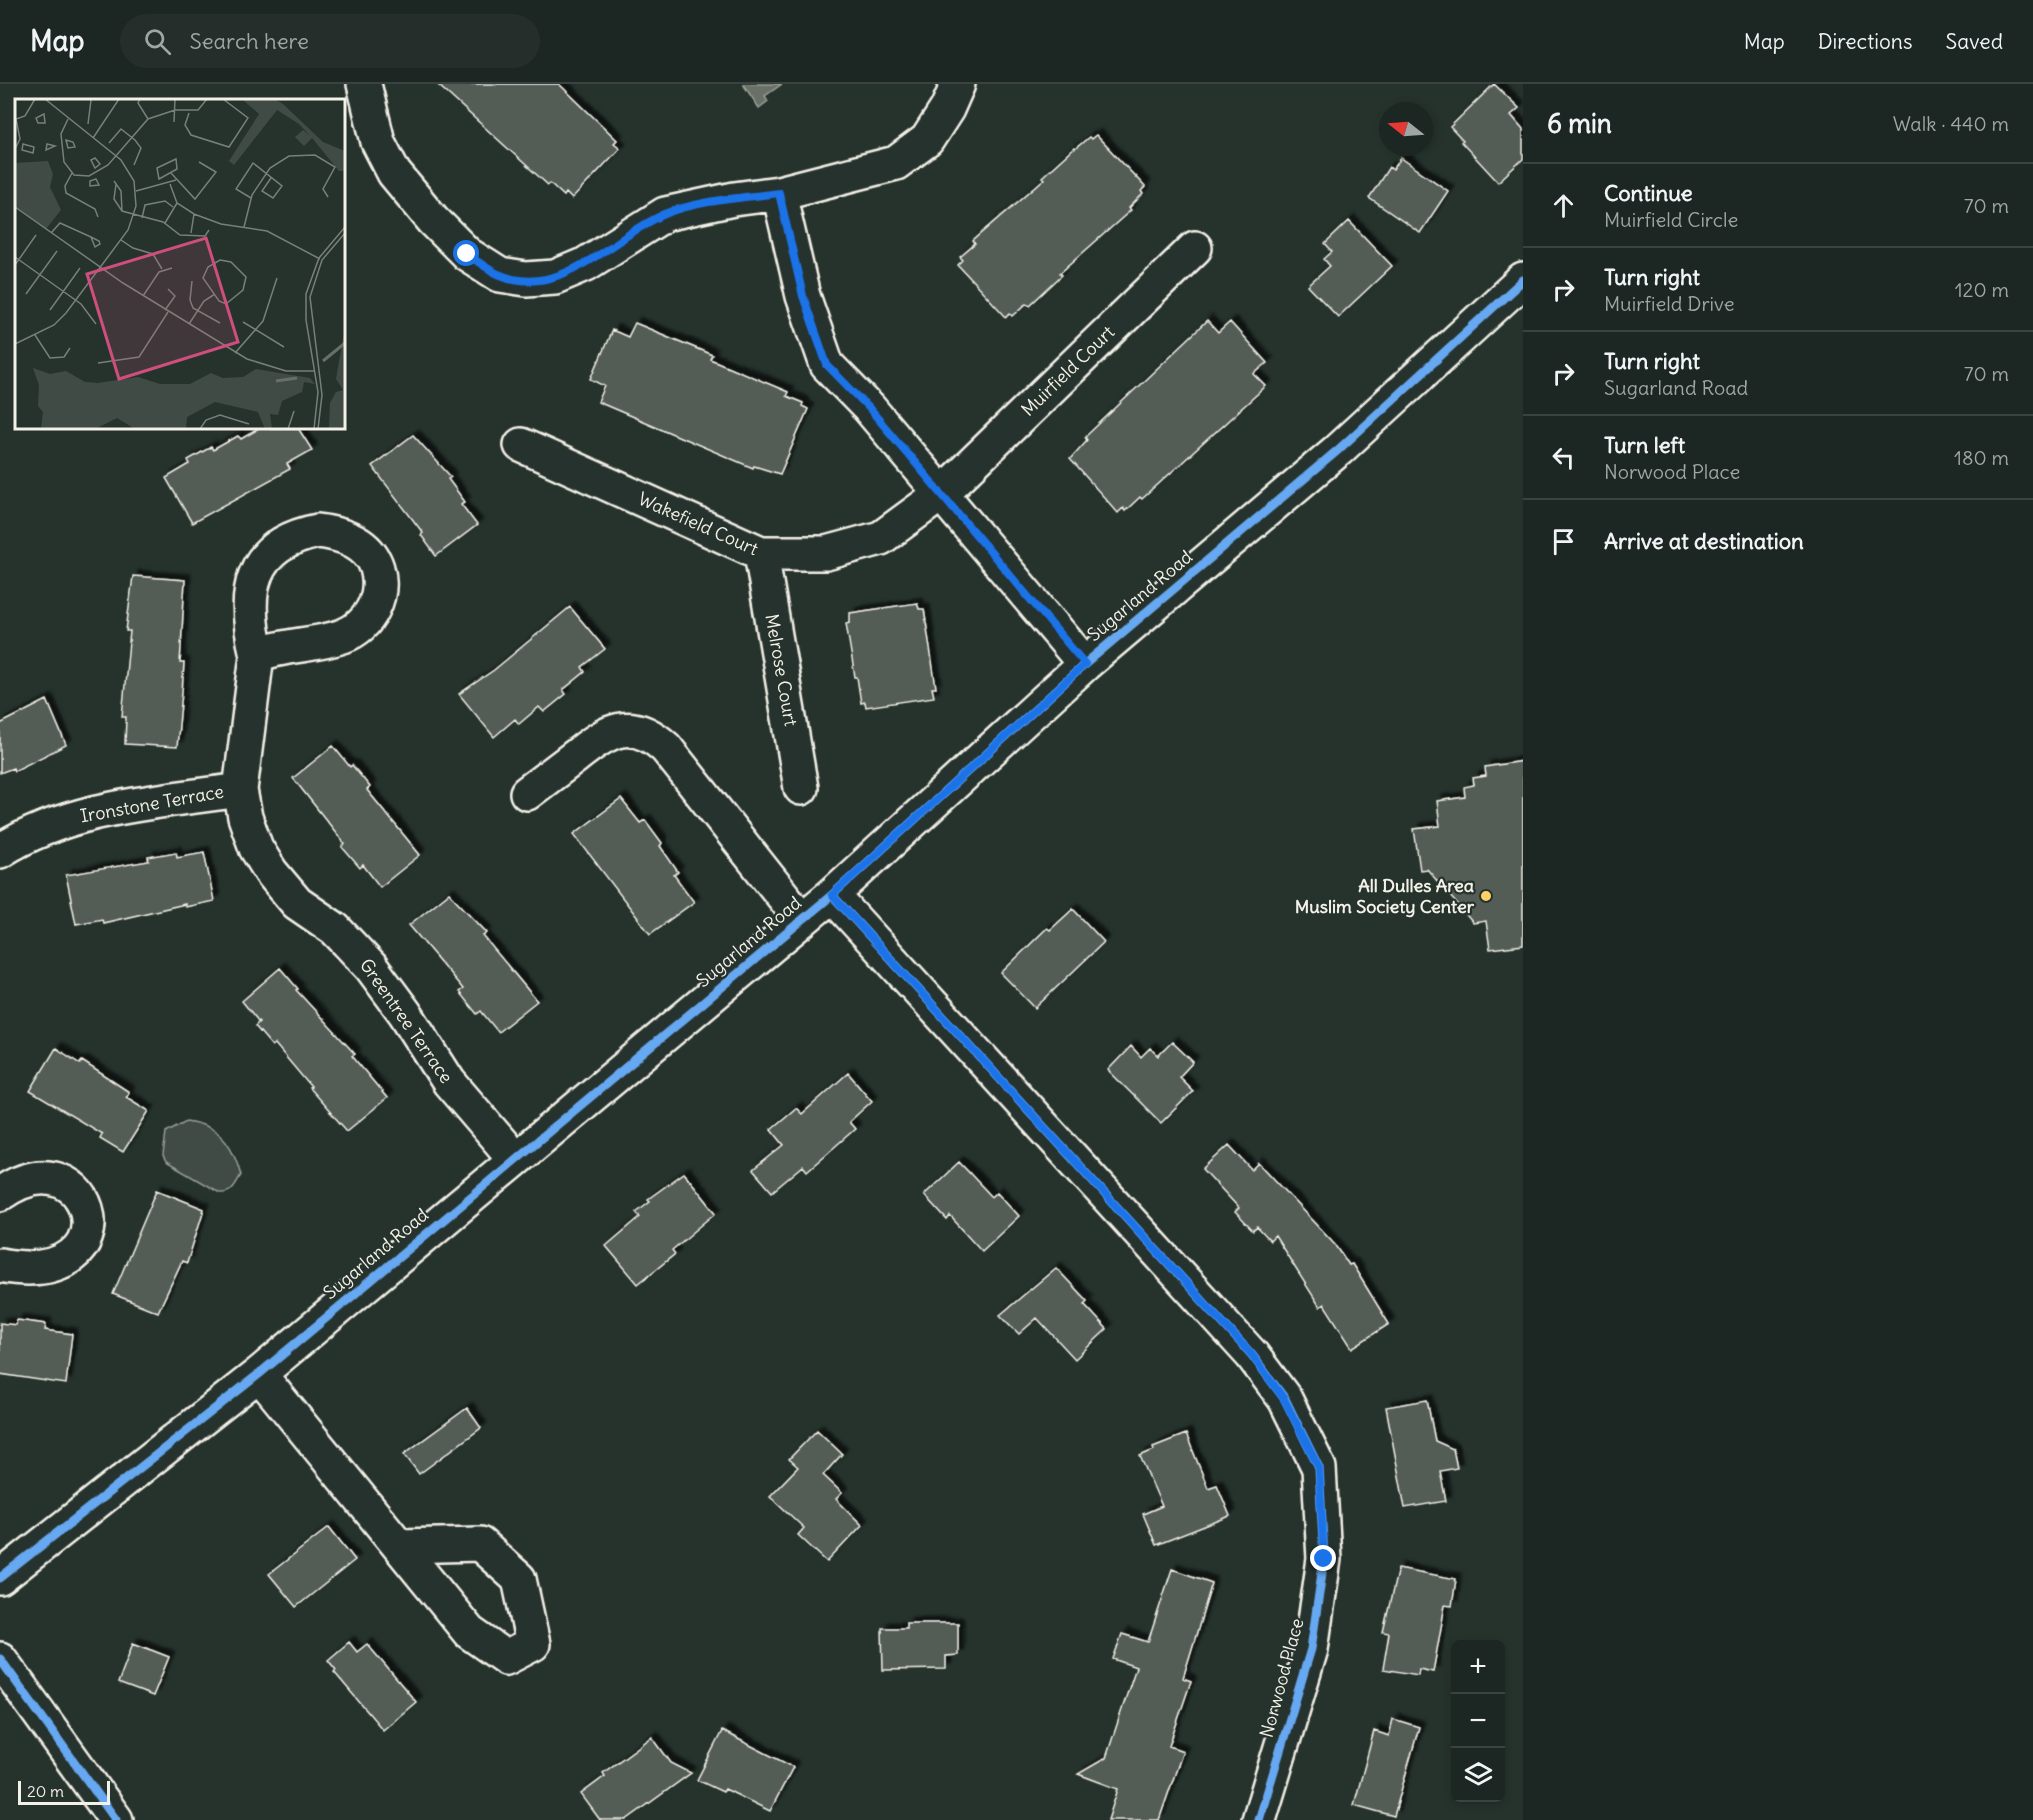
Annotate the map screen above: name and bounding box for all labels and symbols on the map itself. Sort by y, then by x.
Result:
inset map [15,99,345,429]
north arrow [1379,102,1433,156]
route start [453,240,479,266]
street label: Muirfield Court [1016,320,1119,421]
street label: Wakefield Court [635,487,762,560]
street label: Sugarland Road [1083,545,1197,646]
street label: Melrose Court [760,612,803,728]
street label: Ironstone Terrace [78,780,225,827]
place label: All Dulles Area Muslim Society Center [1295,874,1475,918]
marker: All Dulles Area Muslim Society Center [1479,889,1493,903]
street label: Sugarland Road [692,891,806,992]
street label: Greentree Terrace [355,954,458,1088]
street label: Sugarland Road [319,1203,433,1304]
route end [1310,1545,1336,1571]
street label: Norwood Place [1255,1616,1308,1740]
scale bar [18,1778,110,1806]

